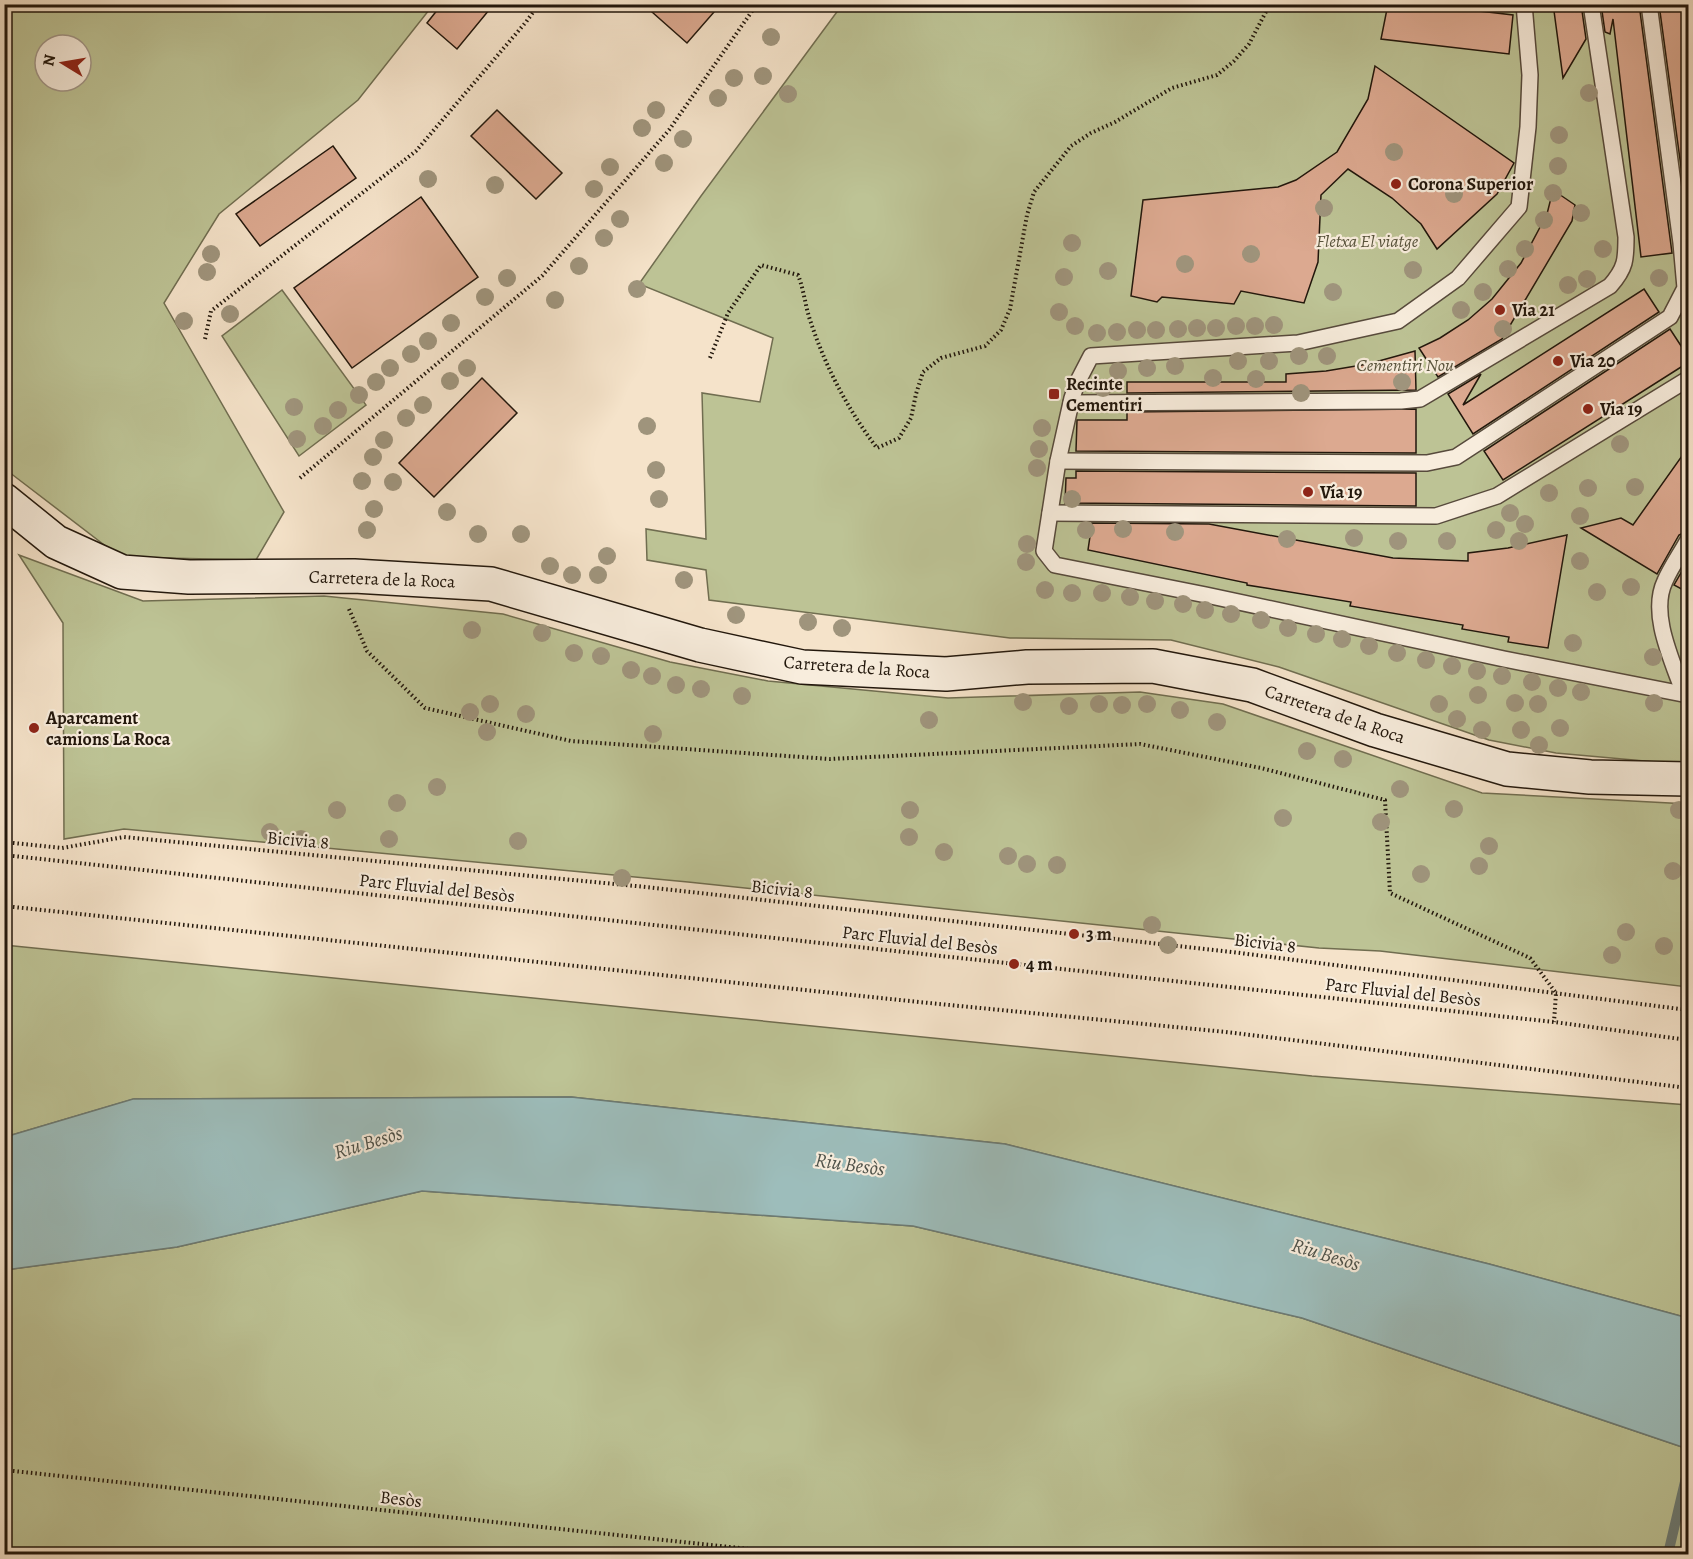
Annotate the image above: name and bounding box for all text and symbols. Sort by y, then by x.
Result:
north arrow [33,33,93,93]
text: N [37,52,61,68]
place label: Corona Superior [1408,172,1534,196]
marker: Corona Superior [1389,177,1403,191]
park label: Fletxa El viatge [1316,229,1419,253]
place label: Via 21 [1511,298,1555,322]
marker: Via 21 [1493,303,1507,317]
place label: Via 20 [1569,349,1615,373]
park label: Cementiri Nou [1356,353,1454,377]
marker: Via 20 [1551,354,1565,368]
place label: Recinte Cementiri [1066,372,1143,417]
marker: Recinte Cementiri [1047,387,1061,401]
place label: Via 19 [1599,397,1642,421]
marker: Via 19 [1581,402,1595,416]
place label: Vía 19 [1319,480,1362,504]
marker: Vía 19 [1301,485,1315,499]
street label: Carretera de la Roca [308,564,456,594]
street label: Carretera de la Roca [783,650,932,684]
street label: Carretera de la Roca [1262,679,1409,749]
place label: Aparcament camions La Roca [45,706,171,751]
marker: Aparcament camions La Roca [27,721,41,735]
street label: Bicivia 8 [266,825,330,855]
street label: Parc Fluvial del Besòs [358,868,516,908]
street label: Bicivia 8 [750,874,814,904]
street label: Parc Fluvial del Besòs [841,920,999,960]
place label: 3 m [1086,922,1112,946]
marker: 3 m [1067,927,1081,941]
street label: Bicivia 8 [1233,927,1297,959]
place label: 4 m [1026,952,1053,976]
marker: 4 m [1007,957,1021,971]
street label: Parc Fluvial del Besòs [1324,972,1482,1012]
water label: Riu Besòs [331,1119,406,1166]
water label: Riu Besòs [813,1146,887,1183]
water label: Riu Besòs [1288,1231,1364,1278]
street label: Besòs [379,1485,423,1513]

